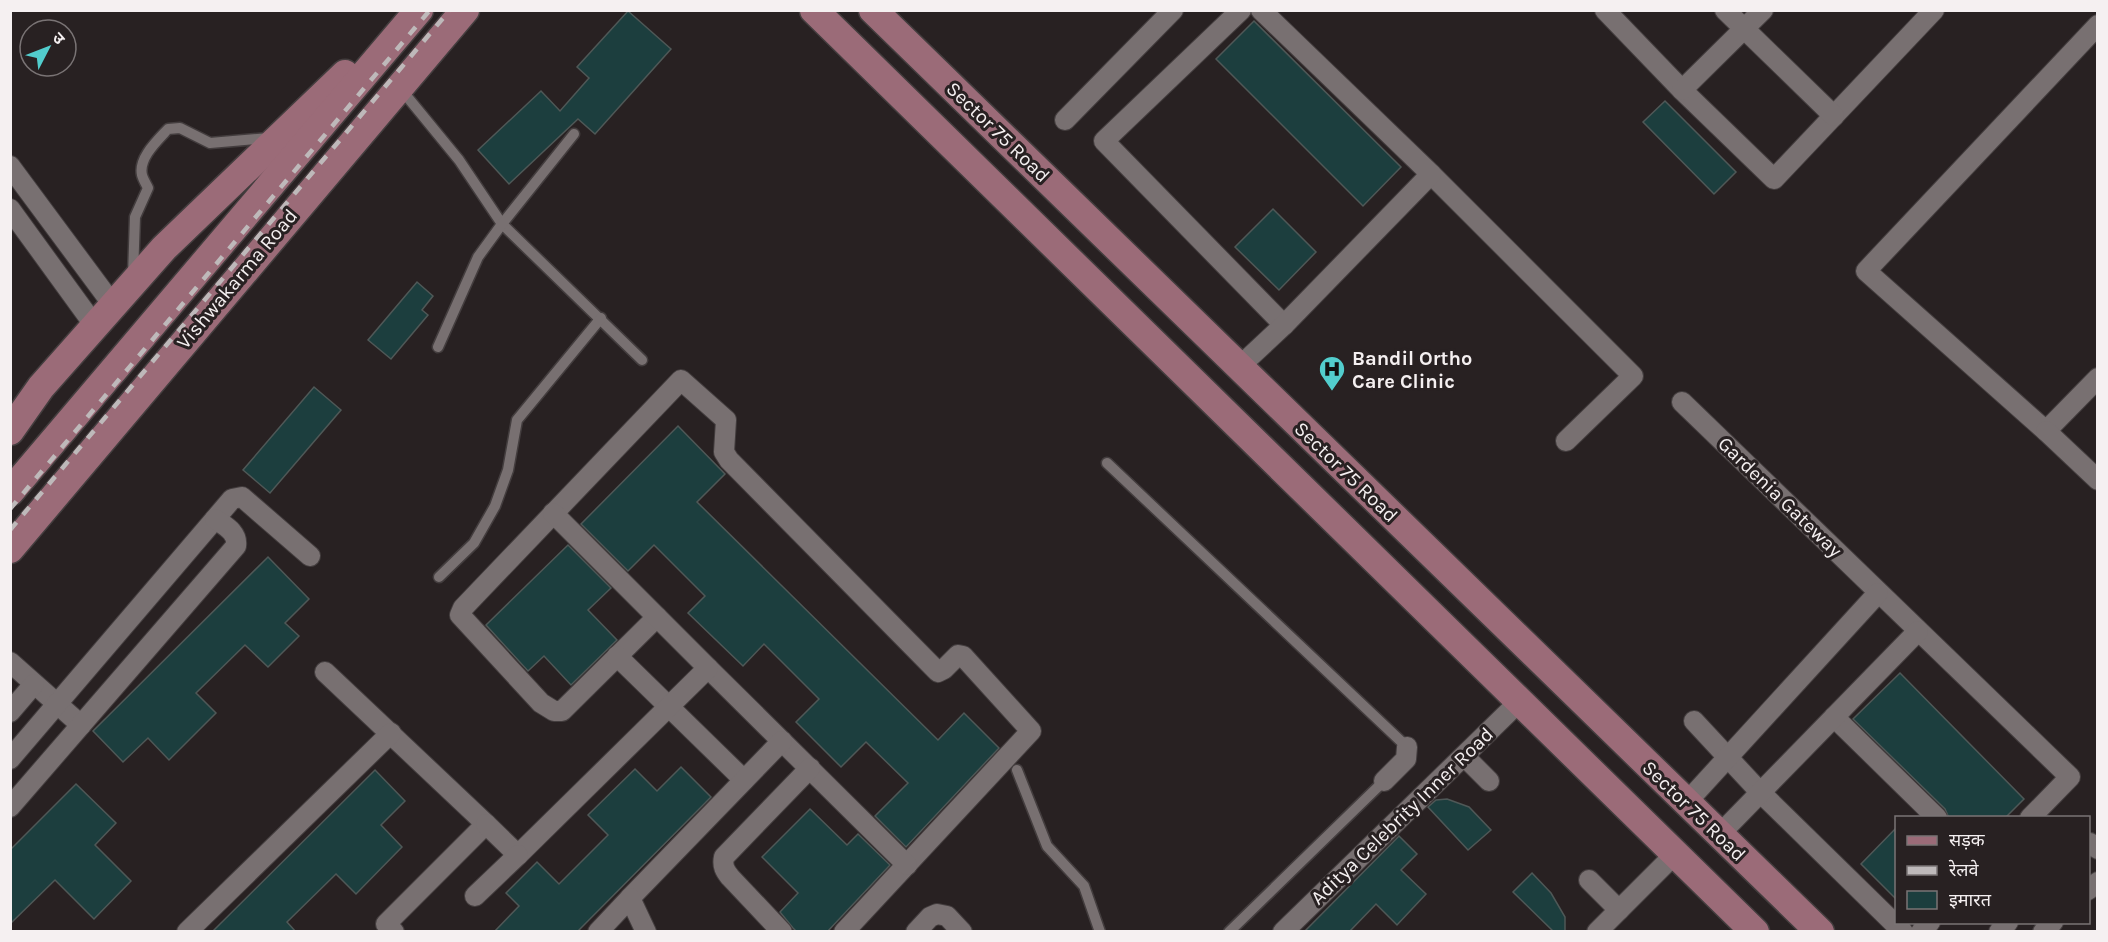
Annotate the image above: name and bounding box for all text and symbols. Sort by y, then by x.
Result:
north arrow [18,18,78,78]
text: उ [49,28,69,49]
street label: Sector 75 Road [942,77,1054,187]
street label: Vishwakarma Road [172,204,302,354]
place label: Bandil Ortho Care Clinic [1352,347,1472,393]
hospital icon: Bandil Ortho Care Clinic [1317,354,1347,392]
street label: Sector 75 Road [1290,417,1402,527]
street label: Gardenia Gateway [1713,432,1847,562]
street label: Aditya Celebrity Inner Road [1306,723,1498,909]
street label: Sector 75 Road [1638,756,1750,866]
legend [1895,816,2090,924]
text: सड़क [1949,829,1986,851]
text: रेलवे [1948,859,1980,881]
text: इमारत [1949,889,1992,911]

